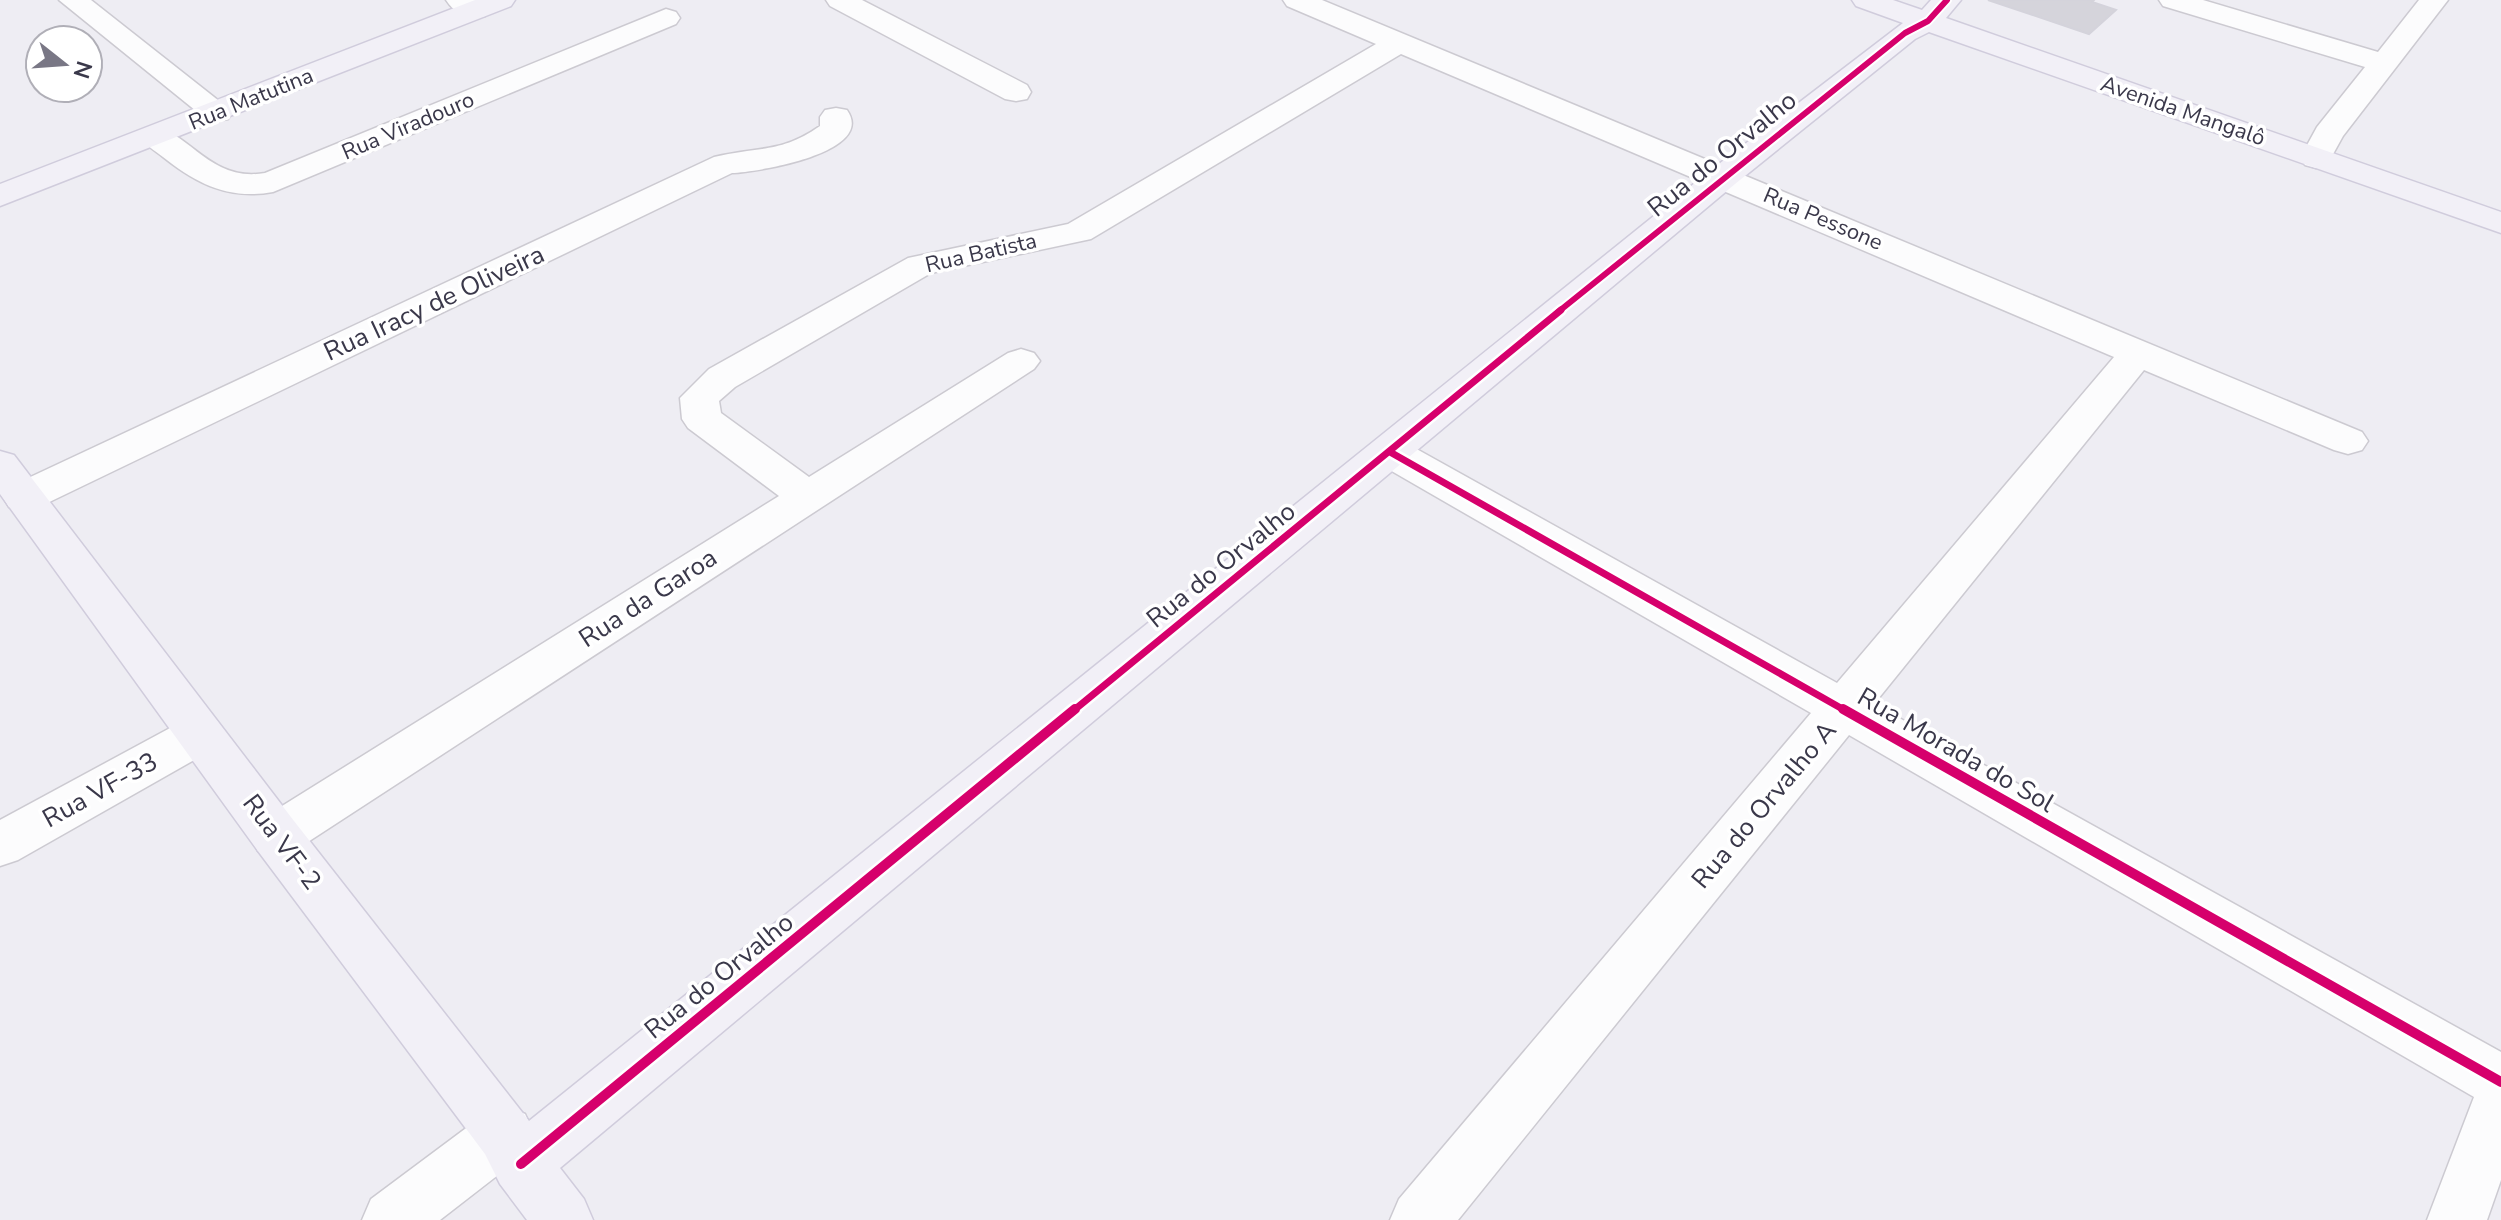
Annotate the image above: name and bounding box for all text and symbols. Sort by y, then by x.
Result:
north arrow [24,24,104,104]
text: N [65,57,99,82]
street label: Rua Matutina [184,60,318,138]
street label: Avenida Mangalô [2097,69,2269,153]
street label: Rua do Orvalho [1640,83,1804,225]
street label: Rua Viradouro [337,85,479,167]
street label: Rua Pessone [1759,180,1887,258]
street label: Rua Batista [922,226,1040,280]
street label: Rua Iracy de Oliveira [318,237,550,369]
street label: Rua do Orvalho [1139,494,1303,636]
street label: Rua da Garoa [572,540,724,656]
street label: Rua Morada do Sol [1851,679,2061,821]
street label: Rua do Orvalho A [1684,714,1844,896]
street label: Rua VF-33 [36,744,164,836]
street label: Rua VF-2 [235,787,329,897]
street label: Rua do Orvalho [637,905,801,1047]

